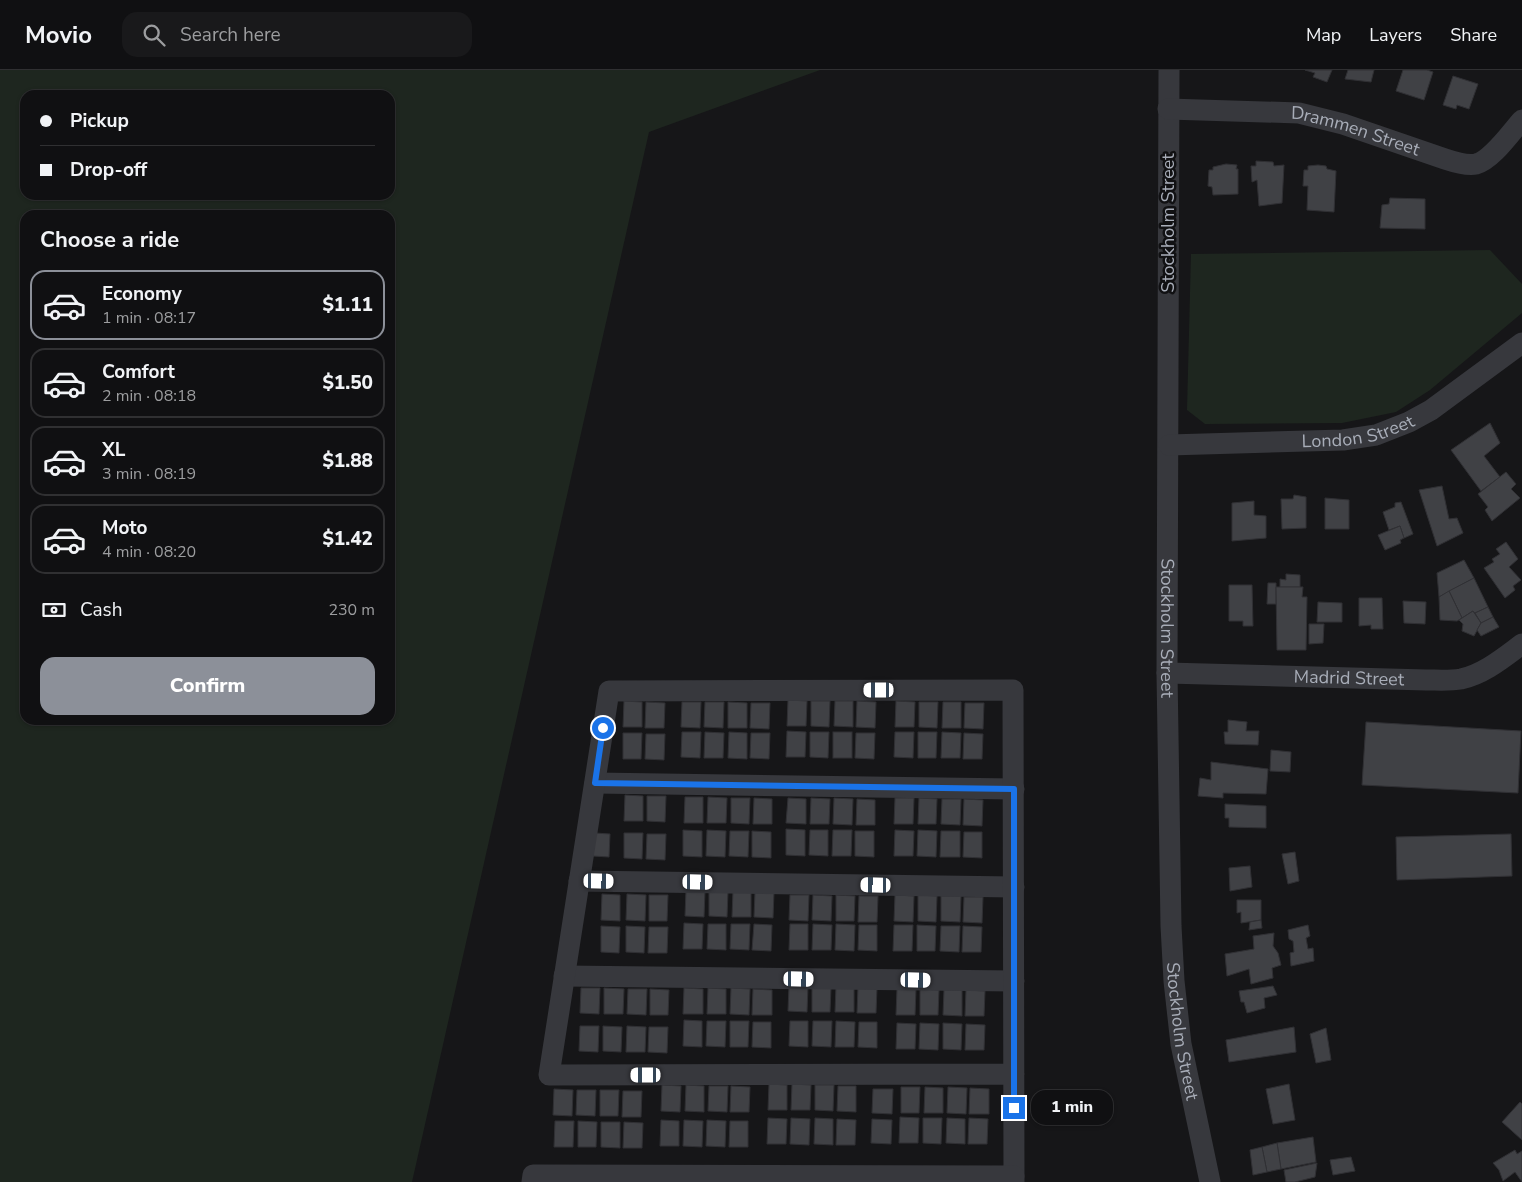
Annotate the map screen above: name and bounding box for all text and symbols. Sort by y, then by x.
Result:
search box [122,12,472,57]
text: Movio [25,19,92,51]
icon: search [140,21,168,49]
text: Search here [180,22,281,48]
text: Map [1306,23,1341,47]
text: Layers [1369,23,1422,47]
text: Share [1450,23,1497,47]
street label: Drammen Street [1291,101,1424,162]
text: Pickup [70,108,129,134]
street label: Stockholm Street [1156,153,1180,293]
text: Drop-off [70,157,147,183]
text: Choose a ride [40,225,179,255]
text: Economy [102,281,182,307]
icon: car [42,283,87,328]
text: $1.11 [322,292,373,318]
text: 1 min · 08:17 [102,307,196,329]
text: Comfort [102,359,175,385]
icon: car [42,361,87,406]
text: $1.50 [322,370,373,396]
text: 2 min · 08:18 [102,385,196,407]
street label: London Street [1301,409,1419,453]
text: XL [102,437,125,463]
icon: car [42,439,87,484]
text: $1.88 [322,448,373,474]
text: 3 min · 08:19 [102,463,196,485]
text: Moto [102,515,148,541]
icon: car [42,517,87,562]
text: $1.42 [322,526,373,552]
text: 4 min · 08:20 [102,541,196,563]
street label: Stockholm Street [1155,558,1179,699]
icon: cash [40,596,68,624]
text: Cash [80,597,122,623]
text: 230 m [328,599,375,621]
button: Confirm [40,657,375,715]
street label: Madrid Street [1293,664,1405,691]
car [864,683,894,698]
route start [592,717,614,739]
car [583,873,614,889]
car [682,874,713,890]
car [860,877,891,893]
street label: Stockholm Street [1161,962,1205,1103]
car [783,971,814,987]
car [900,972,931,988]
car [631,1068,661,1083]
callout: 1 min [1032,1090,1114,1126]
text: 1 min [1051,1096,1093,1118]
route end [1003,1097,1025,1119]

